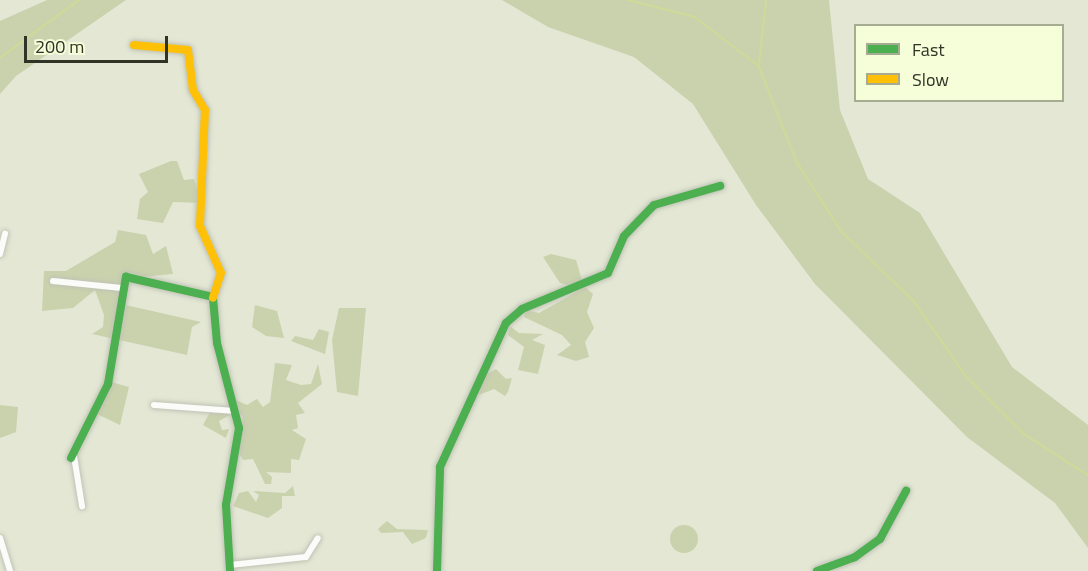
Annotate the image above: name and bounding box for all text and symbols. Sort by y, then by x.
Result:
scale bar [27,24,171,62]
legend [854,24,1064,102]
text: 200 m [35,33,84,60]
text: Fast [912,36,945,63]
text: Slow [912,66,949,93]

